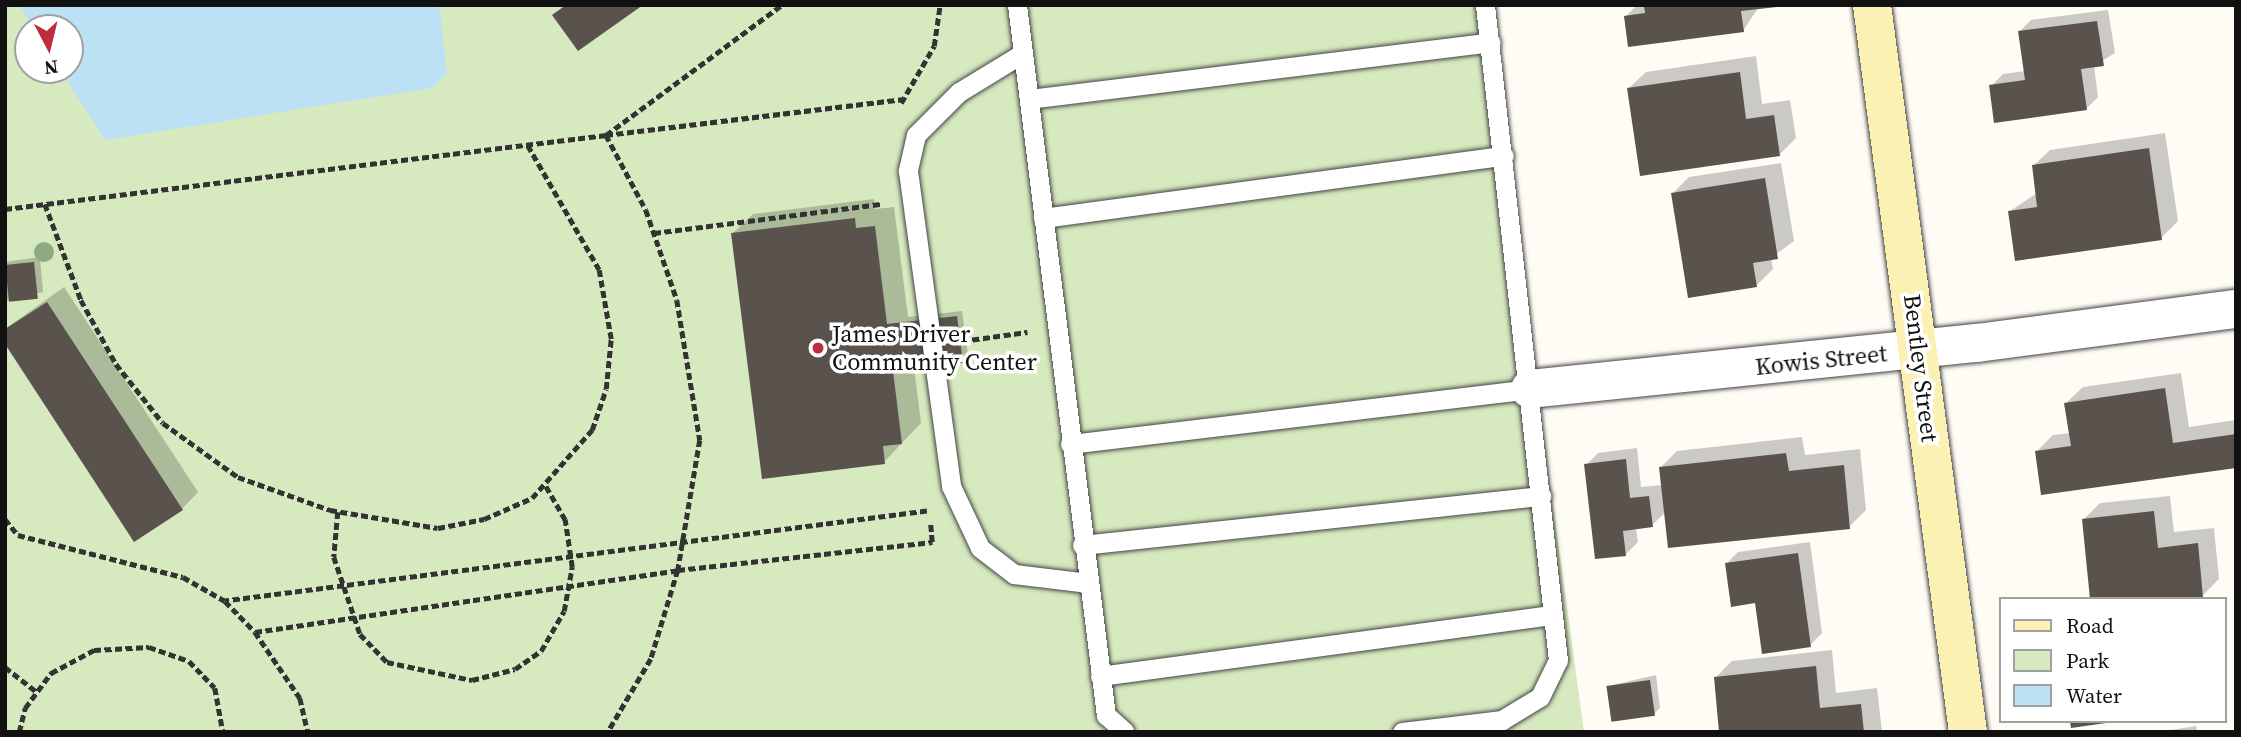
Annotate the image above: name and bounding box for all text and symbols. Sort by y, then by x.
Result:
north arrow [14,14,84,84]
text: N [43,54,60,82]
street label: Bentley Street [1898,292,1944,444]
place label: James Driver Community Center [832,320,1037,376]
street label: Kowis Street [1754,339,1888,381]
marker: James Driver Community Center [810,340,826,356]
legend [2000,597,2227,723]
text: Road [2066,611,2114,640]
text: Park [2066,646,2109,675]
text: Water [2066,681,2122,710]

